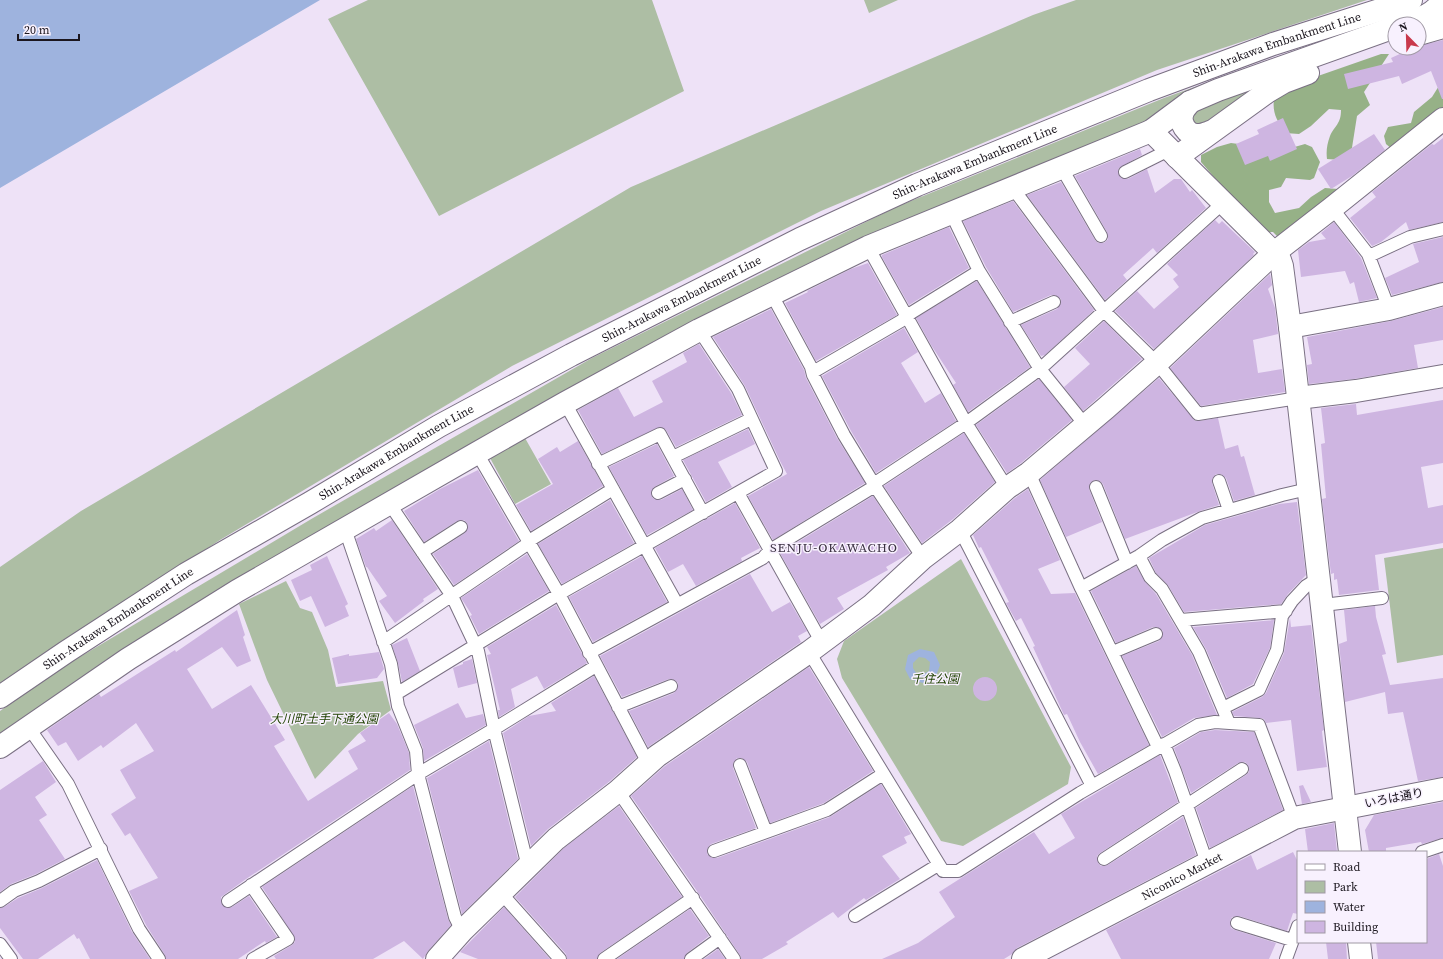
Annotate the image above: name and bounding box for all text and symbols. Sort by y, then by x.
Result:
street label: Shin-Arakawa Embankment Line [1191,8,1363,81]
scale bar [18,16,79,42]
north arrow [1387,16,1427,56]
text: N [1397,19,1410,36]
text: 20 m [24,22,50,38]
street label: Shin-Arakawa Embankment Line [890,120,1060,203]
street label: Shin-Arakawa Embankment Line [599,252,764,346]
street label: Shin-Arakawa Embankment Line [316,401,476,504]
district label: SENJU-OKAWACHO [770,539,898,556]
street label: Shin-Arakawa Embankment Line [40,563,196,673]
park label: 千住公園 [911,671,961,687]
park label: 大川町土手下通公園 [270,711,380,727]
street label: いろは通り [1363,784,1425,812]
street label: Niconico Market [1139,849,1225,904]
legend [1297,851,1427,943]
text: Road [1333,859,1360,875]
text: Park [1333,879,1358,895]
text: Water [1333,899,1365,915]
text: Building [1333,919,1378,935]

